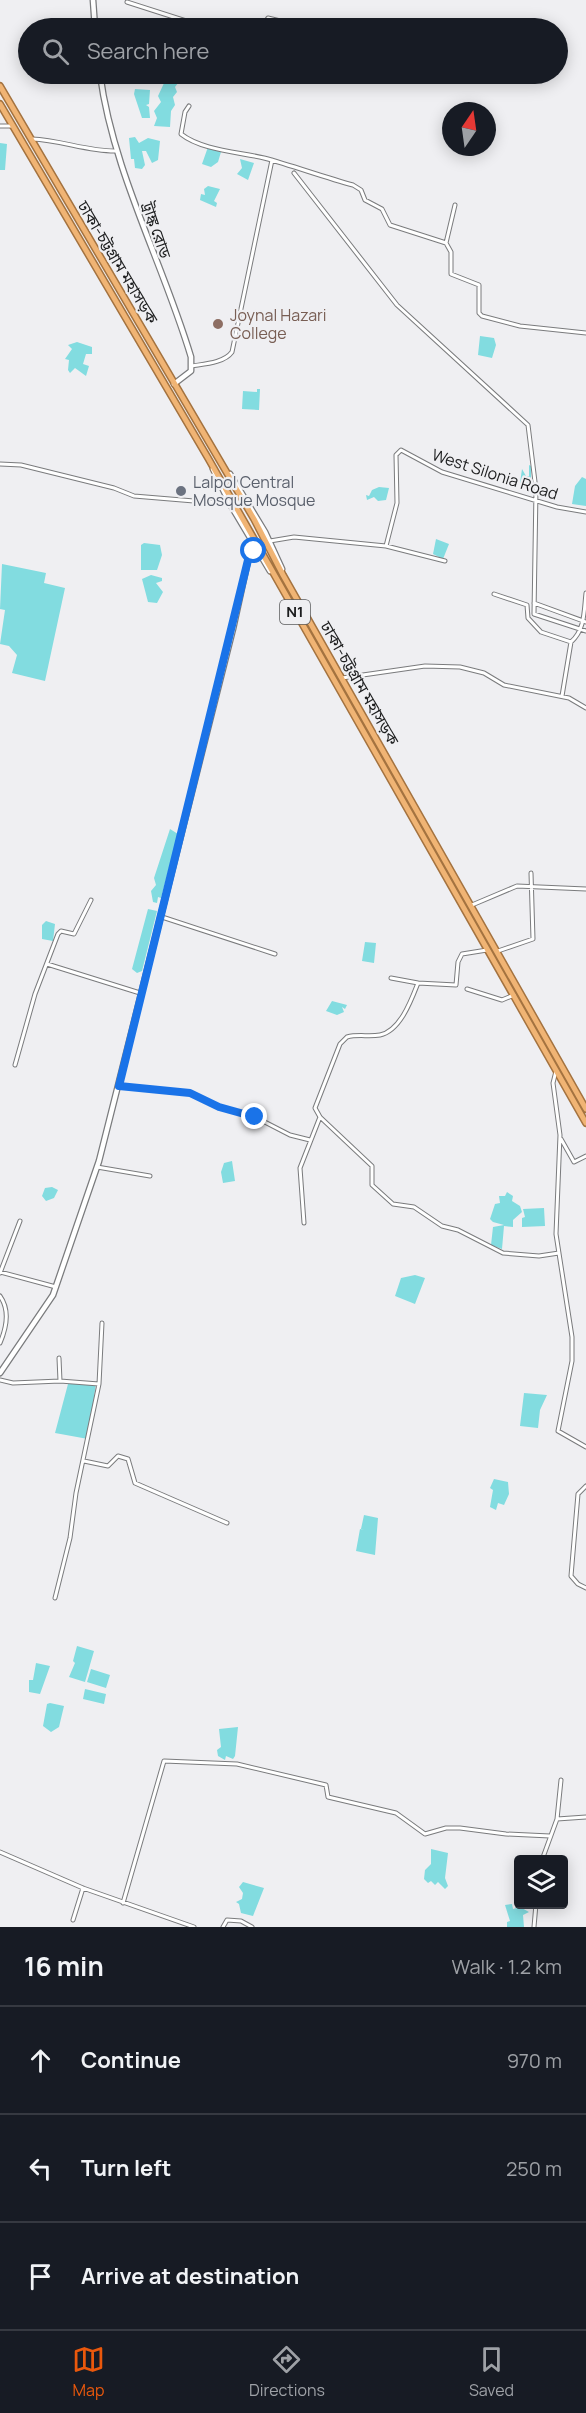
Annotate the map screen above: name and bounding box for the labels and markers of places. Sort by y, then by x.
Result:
place label: Joynal Hazari College [230,304,327,344]
marker: Joynal Hazari College [211,317,225,331]
place label: Lalpol Central Mosque Mosque [193,471,315,511]
marker: Lalpol Central Mosque Mosque [174,484,188,498]

